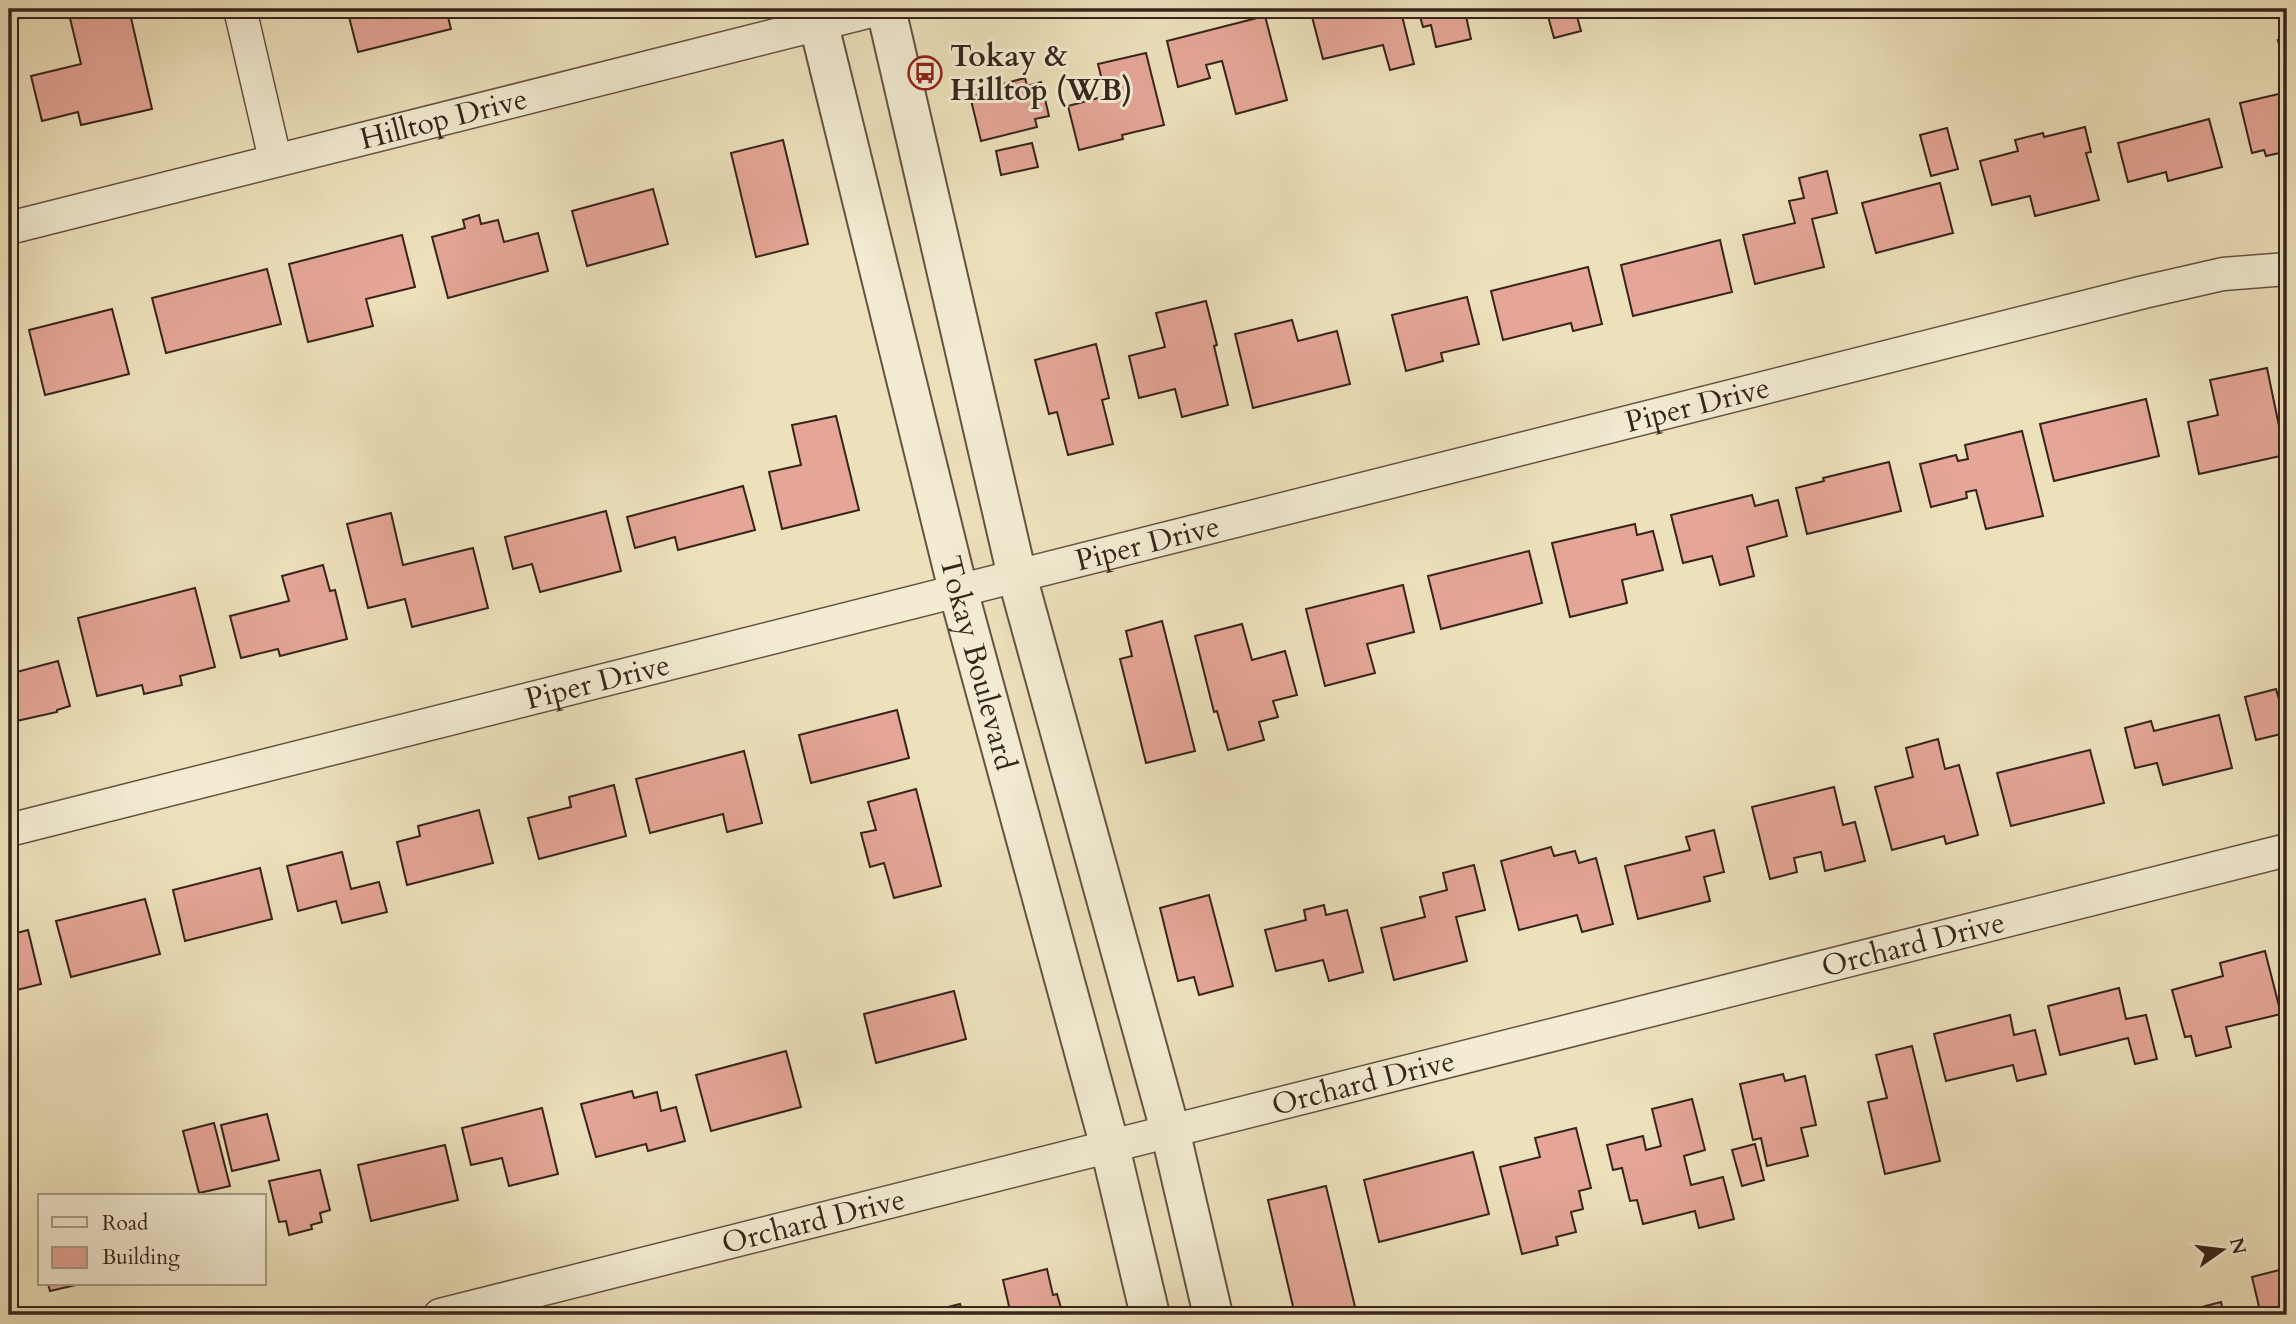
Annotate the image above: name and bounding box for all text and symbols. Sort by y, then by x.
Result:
place label: Tokay & Hilltop (WB) [950,36,1132,111]
bus stop icon: Tokay & Hilltop (WB) [906,54,944,92]
street label: Hilltop Drive [356,78,532,160]
street label: Piper Drive [1621,367,1774,443]
street label: Piper Drive [1071,506,1224,581]
street label: Tokay Boulevard [929,552,1026,775]
street label: Piper Drive [521,644,674,720]
street label: Orchard Drive [1817,902,2009,987]
street label: Orchard Drive [1267,1040,1459,1126]
street label: Orchard Drive [718,1179,909,1264]
legend [38,1194,266,1286]
text: Road [102,1209,148,1238]
north arrow [2188,1216,2258,1286]
text: N [2223,1235,2252,1258]
text: Building [102,1243,180,1272]

